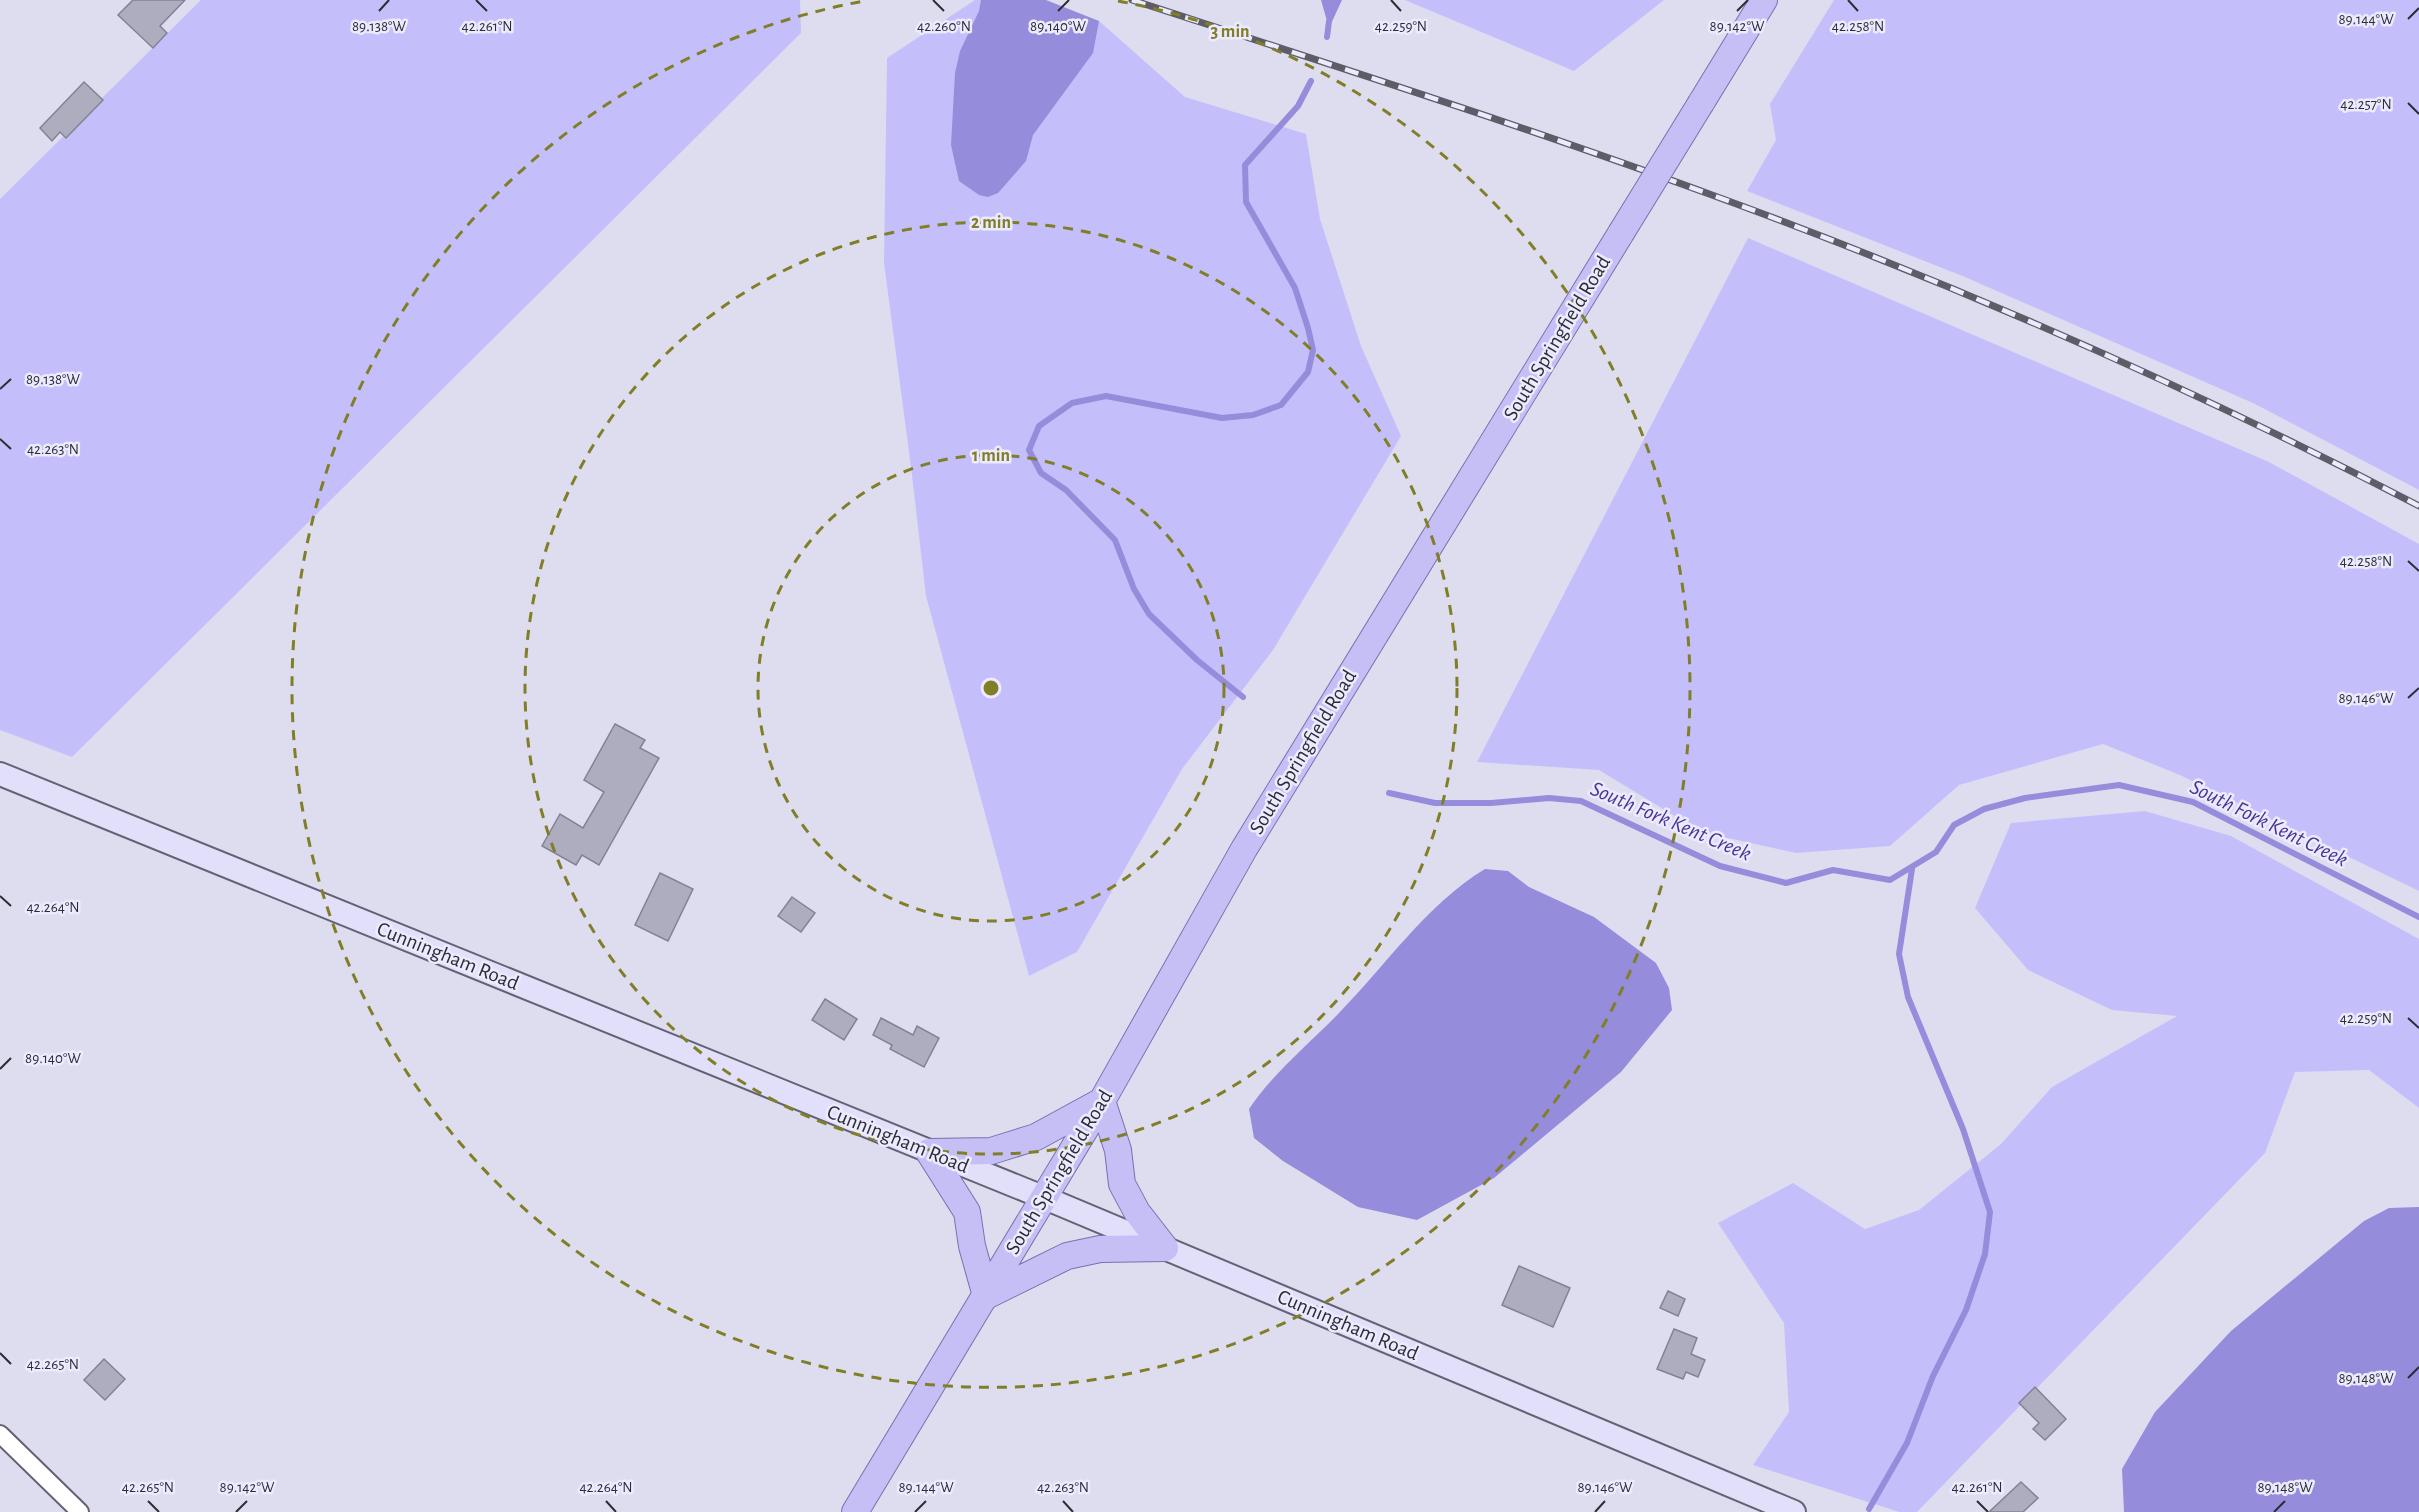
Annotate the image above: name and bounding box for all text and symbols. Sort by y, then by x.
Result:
text: 89.144°W [2338,12,2394,27]
text: 89.138°W [352,19,407,34]
text: 42.261°N [461,19,513,34]
text: 42.260°N [917,19,971,34]
text: 89.140°W [1030,19,1087,34]
text: 42.259°N [1375,19,1427,34]
text: 89.142°W [1710,19,1765,34]
text: 42.258°N [1832,19,1884,34]
text: 3 min [1210,23,1250,41]
text: 42.257°N [2340,97,2392,112]
text: 2 min [971,214,1011,232]
street label: South Springfield Road [1500,252,1614,424]
text: 89.138°W [26,372,81,387]
text: 42.263°N [27,442,79,457]
text: 1 min [972,447,1010,465]
text: 42.258°N [2340,554,2392,569]
street label: South Springfield Road [1246,666,1360,838]
centre of rings [981,678,1001,698]
text: 89.146°W [2338,691,2394,706]
water label: South Fork Kent Creek [2187,775,2351,871]
water label: South Fork Kent Creek [1587,777,1755,865]
text: 42.264°N [26,900,80,915]
street label: Cunningham Road [374,918,522,994]
text: 42.259°N [2340,1011,2392,1026]
text: 89.140°W [25,1051,82,1066]
street label: South Springfield Road [1002,1086,1116,1258]
street label: Cunningham Road [824,1101,972,1177]
street label: Cunningham Road [1274,1286,1422,1364]
text: 42.265°N [27,1357,79,1372]
text: 89.148°W [2338,1371,2394,1386]
text: 42.265°N [122,1480,174,1495]
text: 89.142°W [220,1480,275,1495]
text: 42.264°N [579,1480,633,1495]
text: 89.144°W [898,1480,954,1495]
text: 42.263°N [1037,1480,1089,1495]
text: 89.146°W [1577,1480,1633,1495]
text: 42.261°N [1951,1480,2003,1495]
text: 89.148°W [2257,1480,2313,1495]

